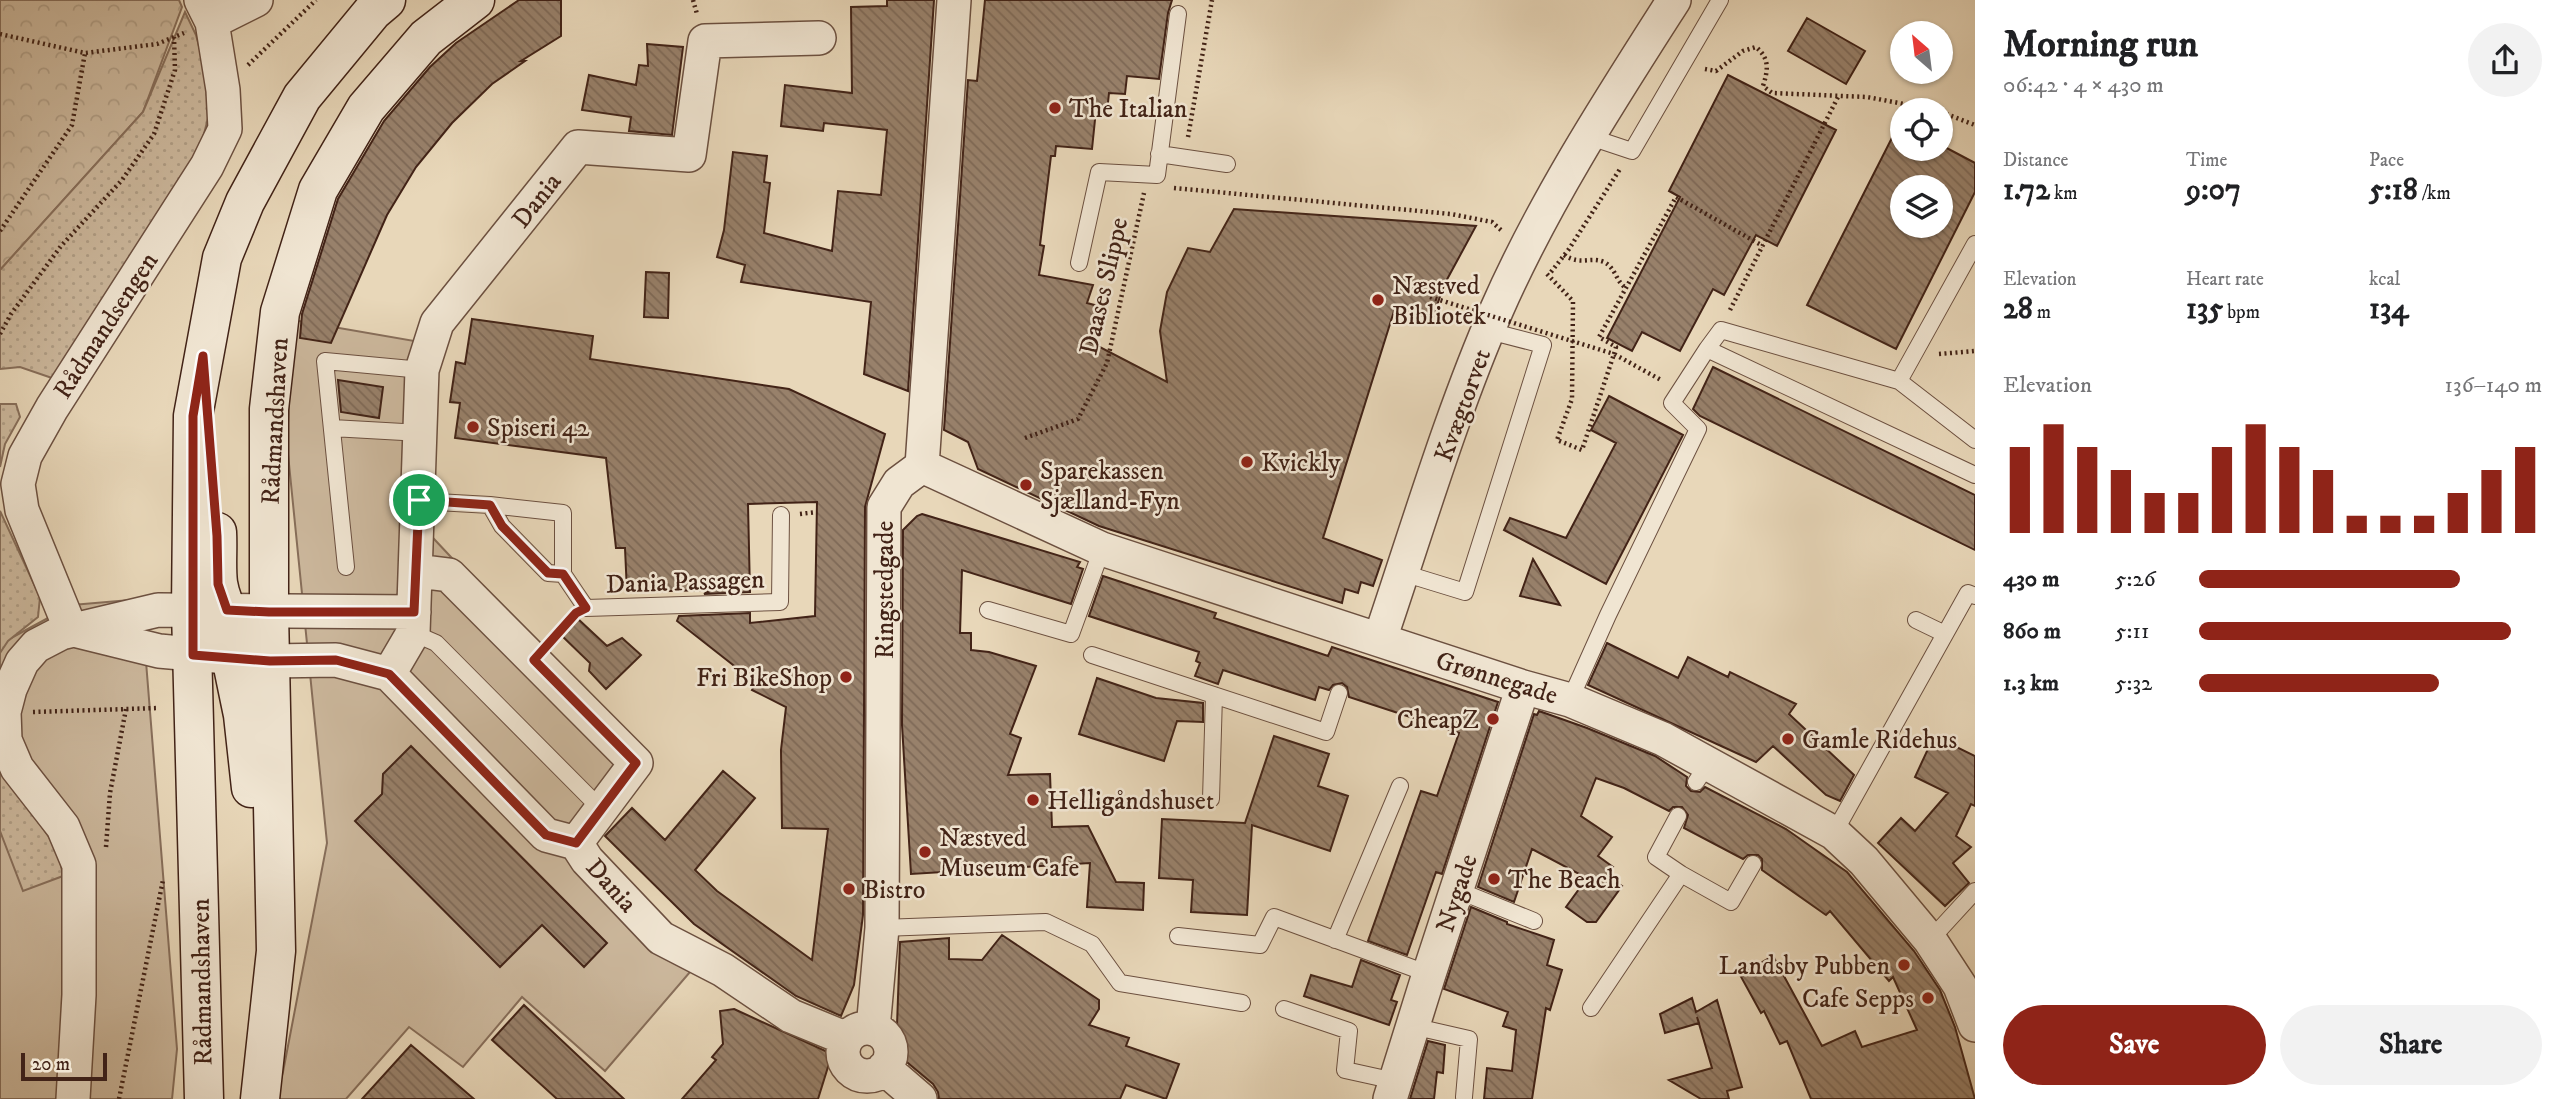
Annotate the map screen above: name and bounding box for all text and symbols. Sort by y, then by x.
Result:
north arrow [1890,21,1953,84]
map controls [1890,21,1953,238]
text: Morning run [2003,21,2198,69]
button: share [2468,23,2542,97]
text: 06:42 · 4 × 430 m [2003,71,2164,100]
place label: The Italian [1069,93,1188,126]
button: locate [1890,98,1953,161]
marker: The Italian [1047,100,1063,116]
text: Distance [2003,149,2068,172]
text: Time [2186,149,2227,172]
text: Pace [2369,149,2404,172]
street label: Dania [505,166,569,235]
text: 1.72 [2003,172,2050,209]
text: 9:07 [2186,172,2241,209]
text: 5:18 [2369,172,2418,209]
button: layers [1890,175,1953,238]
text: km [2050,182,2078,205]
text: /km [2418,182,2451,205]
street label: Daases Slippe [1073,214,1136,358]
street label: Rådmandsengen [47,246,166,405]
text: Elevation [2003,268,2077,291]
text: Heart rate [2186,268,2264,291]
text: kcal [2369,268,2400,291]
place label: Næstved Bibliotek [1392,270,1486,333]
text: 28 [2003,291,2033,328]
text: 135 [2186,291,2223,328]
text: 134 [2369,291,2408,328]
marker: Næstved Bibliotek [1370,292,1386,308]
text: m [2033,301,2051,324]
text: bpm [2223,301,2260,324]
street label: Rådmandshaven [255,336,296,506]
street label: Kvægtorvet [1428,344,1499,467]
text: Elevation [2003,371,2092,400]
text: 136–140 m [2445,371,2542,400]
place label: Spiseri 42 [487,412,590,445]
marker: Spiseri 42 [465,419,481,435]
place label: Kvickly [1261,447,1341,480]
marker: Kvickly [1239,454,1255,470]
place label: Sparekassen Sjælland-Fyn [1040,455,1180,518]
pin [389,470,449,530]
marker: Sparekassen Sjælland-Fyn [1018,477,1034,493]
icon: arrive [400,481,438,519]
street label: Ringstedgade [869,521,902,659]
street label: Dania Passagen [605,563,765,602]
text: 430 m [2003,565,2059,594]
text: 5:26 [2115,565,2156,594]
text: 860 m [2003,617,2061,646]
text: 5:11 [2115,617,2149,646]
street label: Grønnegade [1432,644,1562,713]
place label: Fri BikeShop [696,662,832,695]
marker: Fri BikeShop [838,669,854,685]
text: 1.3 km [2003,669,2059,698]
text: 5:32 [2115,669,2152,698]
place label: CheapZ [1397,704,1479,737]
marker: CheapZ [1485,711,1501,727]
place label: Gamle Ridehus [1802,724,1957,757]
marker: Gamle Ridehus [1780,731,1796,747]
place label: Helligåndshuset [1047,785,1214,818]
marker: Helligåndshuset [1025,792,1041,808]
place label: Næstved Museum Cafe [939,822,1079,885]
marker: Næstved Museum Cafe [917,844,933,860]
street label: Nygade [1429,850,1486,937]
street label: Dania [578,852,644,920]
place label: The Beach [1508,864,1621,897]
marker: The Beach [1486,871,1502,887]
place label: Bistro [863,874,925,907]
marker: Bistro [841,881,857,897]
street label: Rådmandshaven [185,898,220,1066]
place label: Landsby Pubben [1719,950,1890,983]
marker: Landsby Pubben [1896,957,1912,973]
place label: Cafe Sepps [1802,983,1914,1016]
marker: Cafe Sepps [1920,990,1936,1006]
button: Save [2003,1005,2266,1085]
button: Share [2280,1005,2542,1085]
scale bar [21,1050,107,1082]
text: 20 m [32,1053,70,1076]

